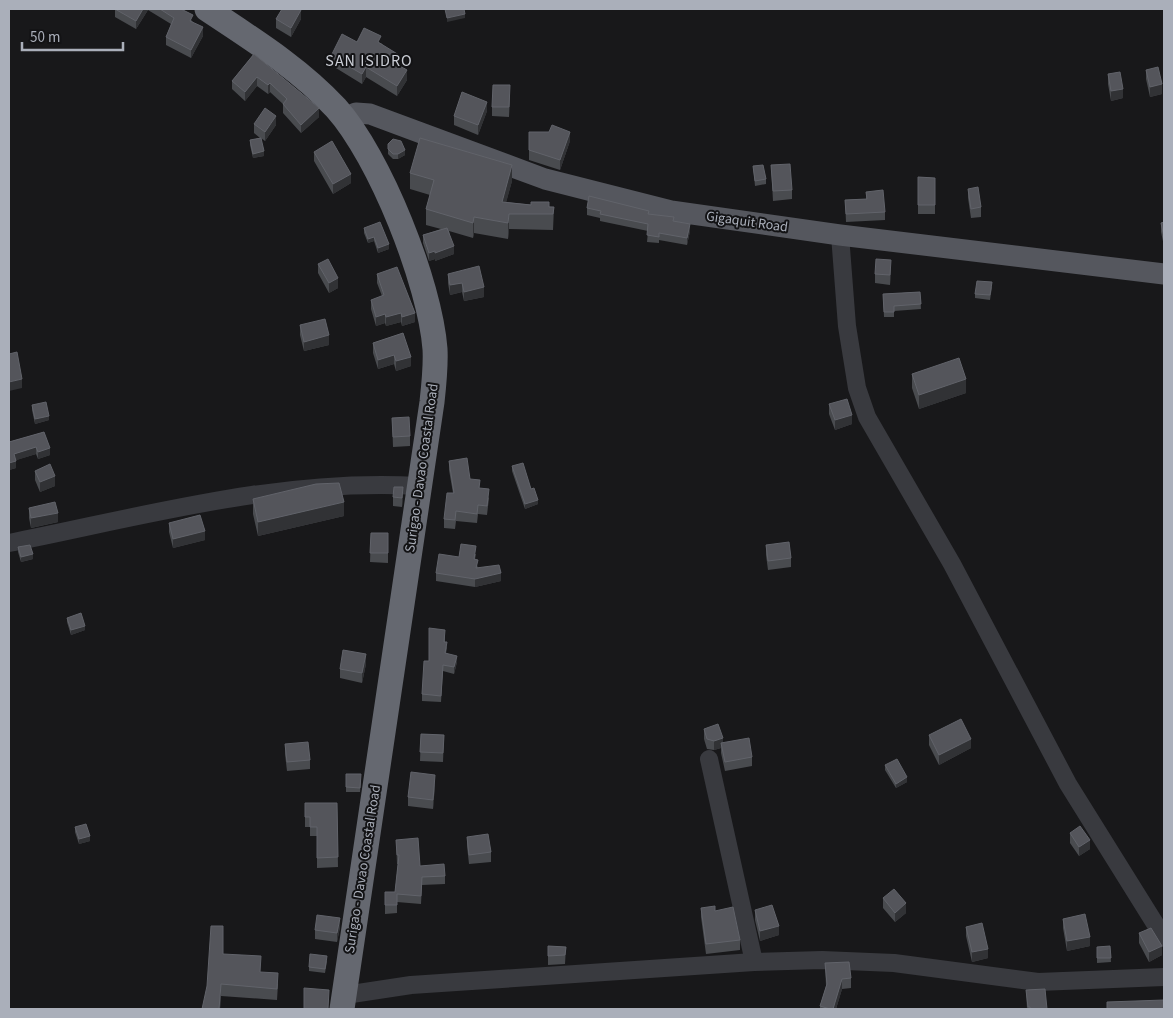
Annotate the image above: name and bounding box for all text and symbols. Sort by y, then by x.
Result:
scale bar [22,20,124,52]
text: 50 m [30,27,60,48]
district label: SAN ISIDRO [325,50,413,72]
street label: Gigaquit Road [705,206,789,238]
street label: Surigao - Davao Coastal Road [400,382,444,554]
street label: Surigao - Davao Coastal Road [340,783,386,955]

